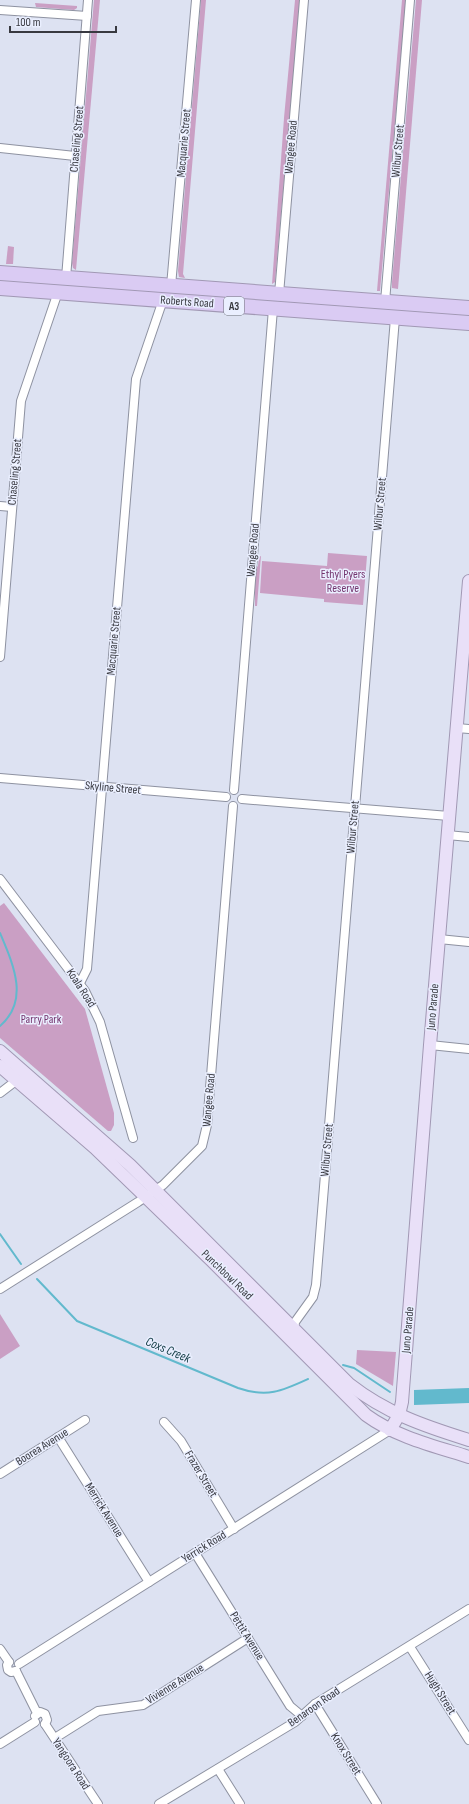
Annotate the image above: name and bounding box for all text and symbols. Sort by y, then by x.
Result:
scale bar [10,8,116,34]
text: 100 m [16,15,41,30]
street label: Chaseling Street [67,105,87,173]
street label: Macquarie Street [174,108,195,178]
street label: Wangee Road [281,120,301,174]
street label: Wilbur Street [388,124,408,178]
street label: Roberts Road [160,293,214,311]
road number: A3 [224,297,244,315]
street label: Chaseling Street [5,438,25,506]
street label: Wilbur Street [370,477,390,531]
street label: Wangee Road [243,523,263,577]
park label: Ethyl Pyers Reserve [321,567,365,596]
street label: Macquarie Street [104,606,125,676]
street label: Skyline Street [84,778,142,798]
street label: Wilbur Street [343,800,363,854]
street label: Koala Road [63,966,99,1010]
street label: Juno Parade [423,983,443,1032]
park label: Parry Park [21,1012,62,1027]
street label: Wangee Road [199,1073,219,1127]
street label: Wilbur Street [317,1123,337,1177]
street label: Punchbowl Road [198,1247,256,1303]
street label: Juno Parade [398,1306,418,1355]
water label: Coxs Creek [143,1333,194,1367]
street label: Boorea Avenue [13,1425,71,1469]
street label: Frazer Street [181,1448,221,1500]
street label: Merrick Avenue [81,1480,127,1540]
street label: Yerrick Road [179,1527,229,1567]
street label: Pettit Avenue [226,1609,268,1663]
street label: Vivienne Avenue [143,1660,207,1708]
street label: Hugh Street [421,1669,459,1718]
street label: Benaroon Road [285,1684,343,1730]
street label: Knox Street [327,1730,365,1778]
street label: Yangoora Road [49,1735,93,1793]

